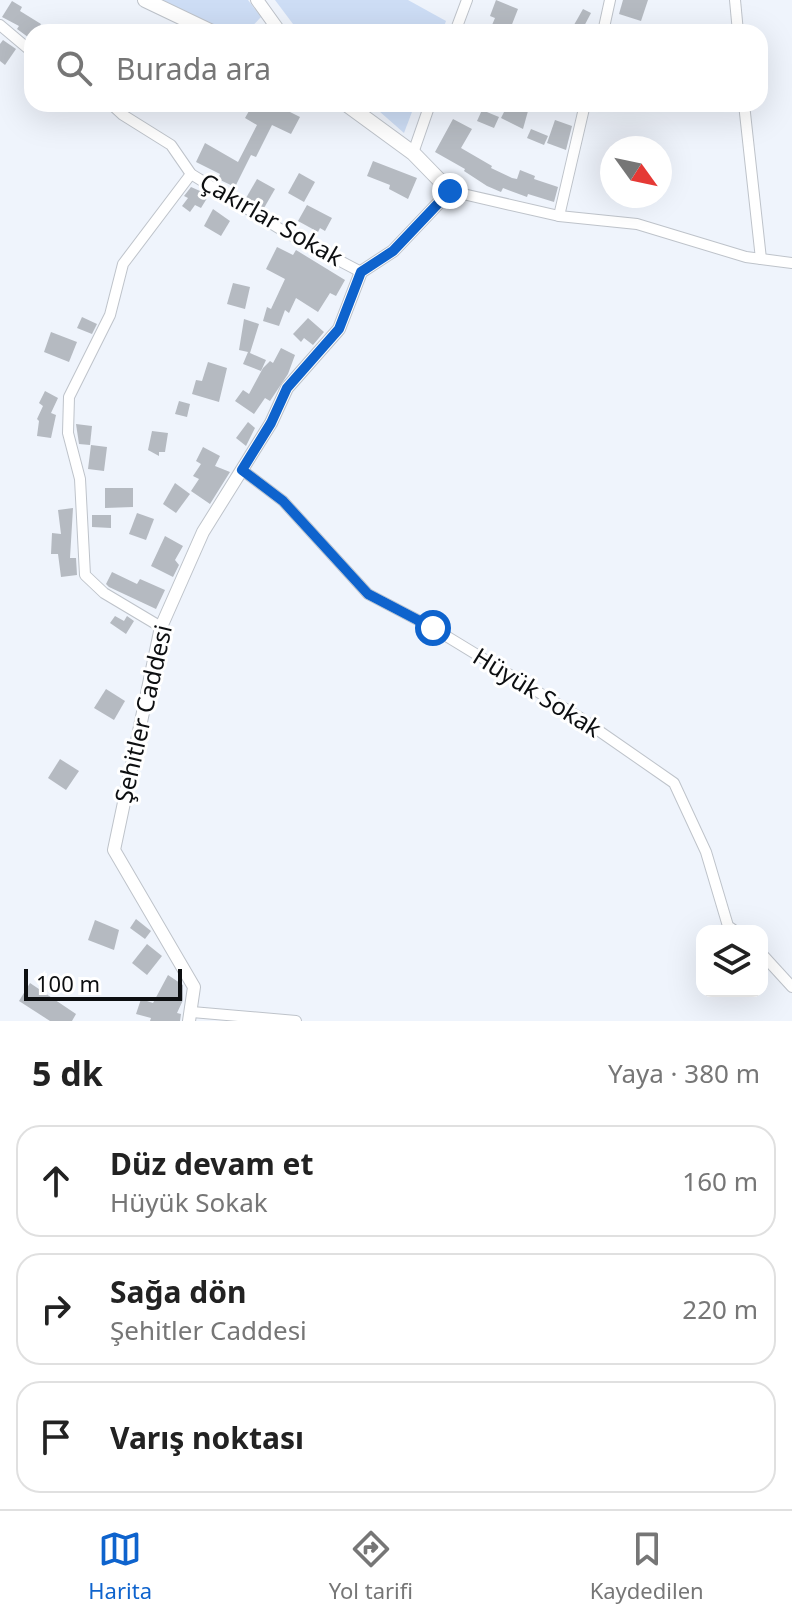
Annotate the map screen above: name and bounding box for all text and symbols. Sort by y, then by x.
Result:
search box [24,24,768,112]
icon: search [52,46,96,90]
text: Burada ara [116,48,271,89]
north arrow [600,136,672,208]
street label: Çakırlar Sokak [194,164,350,273]
route end [432,173,468,209]
route start [415,610,451,646]
street label: Şehitler Caddesi [106,621,179,806]
street label: Hüyük Sokak [467,639,608,744]
map controls [696,925,768,997]
button: layers [696,925,768,997]
scale bar [24,965,182,1001]
text: 100 m [36,968,100,998]
text: 5 dk [32,1050,103,1096]
text: Yaya · 380 m [608,1055,760,1091]
text: Düz devam et [110,1143,313,1184]
icon: ahead [34,1159,78,1203]
text: 160 m [682,1163,758,1199]
text: Hüyük Sokak [110,1184,268,1220]
text: Sağa dön [110,1271,246,1312]
icon: right [34,1287,78,1331]
text: 220 m [682,1291,758,1327]
text: Şehitler Caddesi [110,1312,307,1348]
icon: arrive [34,1415,78,1459]
text: Varış noktası [110,1417,304,1458]
tab: Harita [88,1527,152,1605]
tab: Yol tarifi [329,1527,413,1605]
tab: Kaydedilen [590,1527,704,1605]

